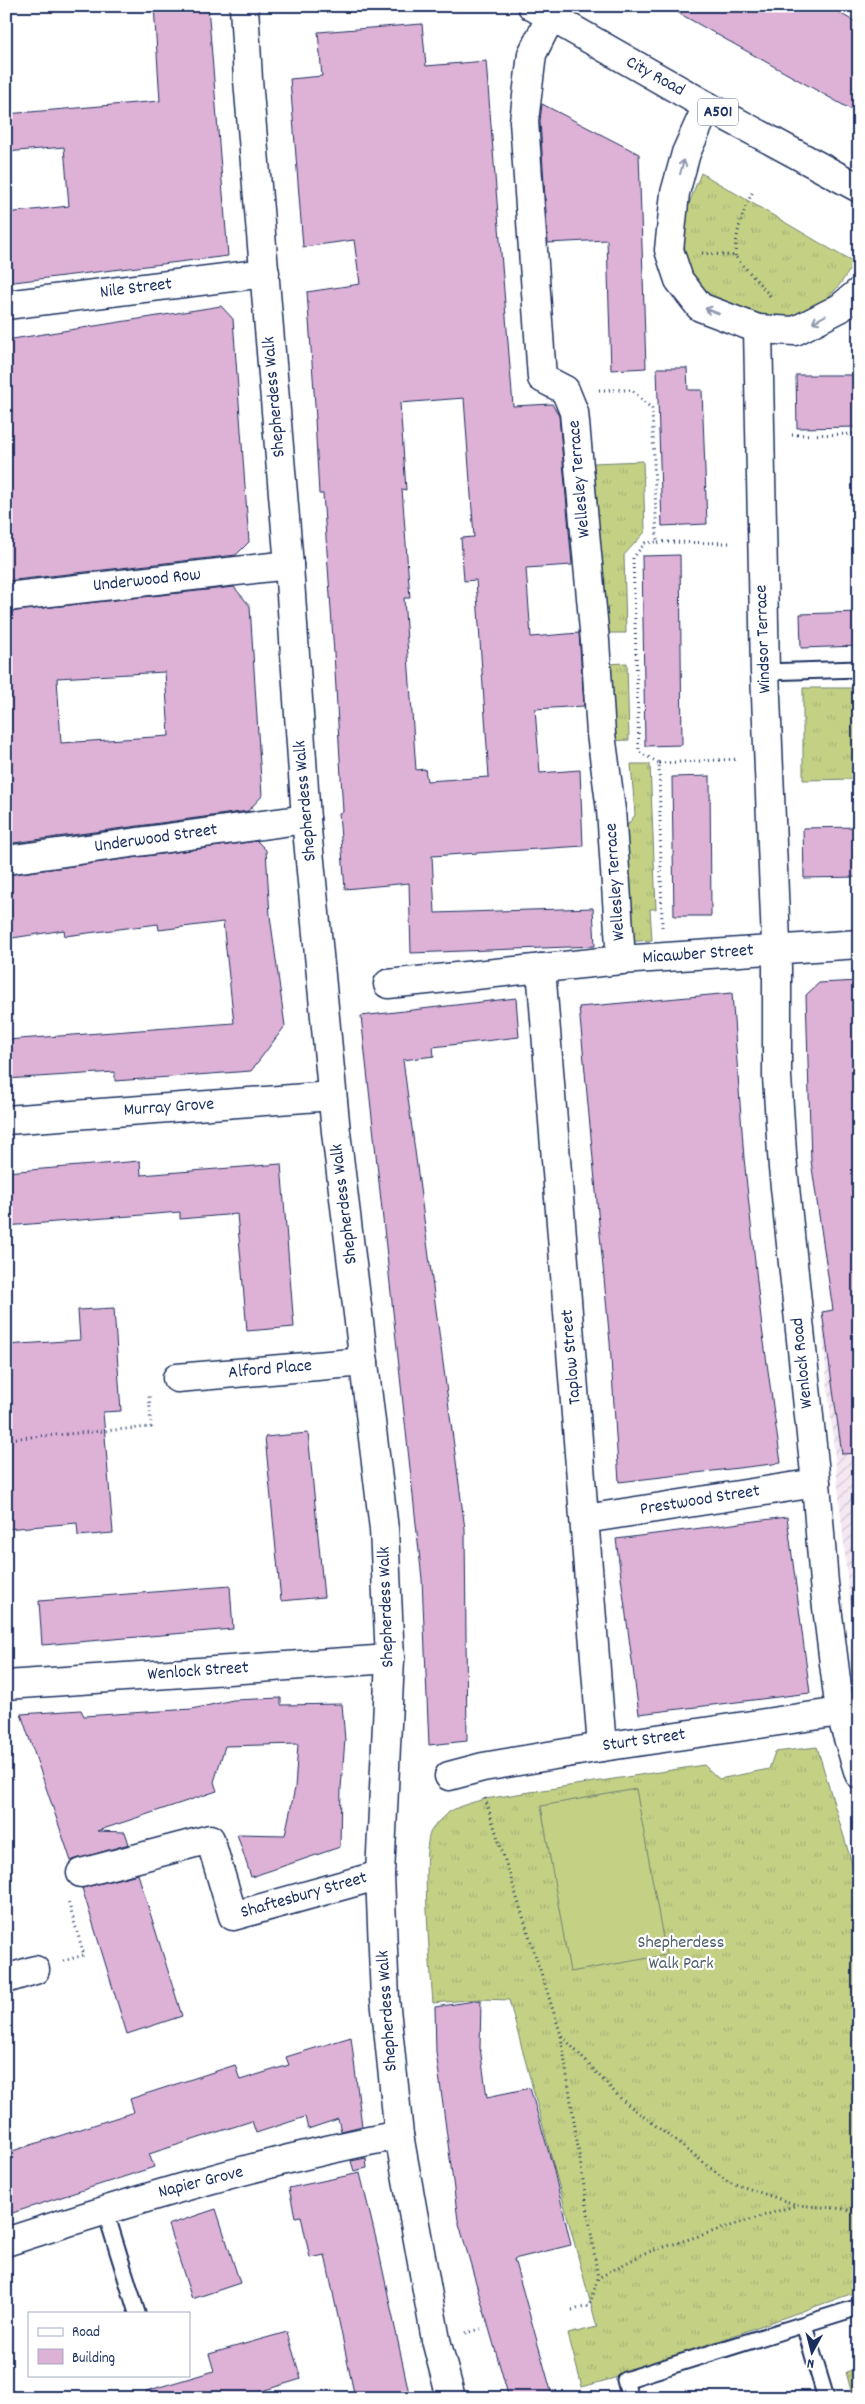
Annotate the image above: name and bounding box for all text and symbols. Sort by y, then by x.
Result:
street label: City Road [621,51,689,103]
road number: A501 [698,98,738,125]
one-way arrow [678,159,687,175]
street label: Nile Street [99,272,174,306]
one-way arrow [705,306,720,315]
one-way arrow [812,315,826,325]
street label: Shepherdess Walk [257,335,293,459]
street label: Wellesley Terrace [562,419,598,539]
street label: Underwood Row [92,563,202,599]
street label: Windsor Terrace [750,584,778,694]
street label: Shepherdess Walk [288,739,324,863]
street label: Underwood Street [93,818,219,860]
street label: Wellesley Terrace [599,822,633,942]
street label: Micawber Street [642,939,755,971]
street label: Murray Grove [123,1092,215,1124]
street label: Shepherdess Walk [325,1142,365,1266]
street label: Taplow Street [555,1308,589,1406]
street label: Wenlock Road [786,1316,820,1410]
street label: Alford Place [227,1354,313,1386]
street label: Prestwood Street [638,1479,762,1523]
street label: Shepherdess Walk [372,1546,402,1668]
street label: Wenlock Street [147,1656,250,1688]
street label: Sturt Street [601,1723,687,1759]
street label: Shaftesbury Street [238,1866,371,1926]
park label: Shepherdess Walk Park [638,1931,724,1977]
street label: Shepherdess Walk [371,1950,405,2072]
street label: Napier Grove [156,2160,246,2206]
legend [28,2312,190,2376]
text: Road [72,2322,100,2344]
north arrow [788,2326,838,2376]
text: Building [72,2348,115,2370]
text: N [806,2353,815,2373]

